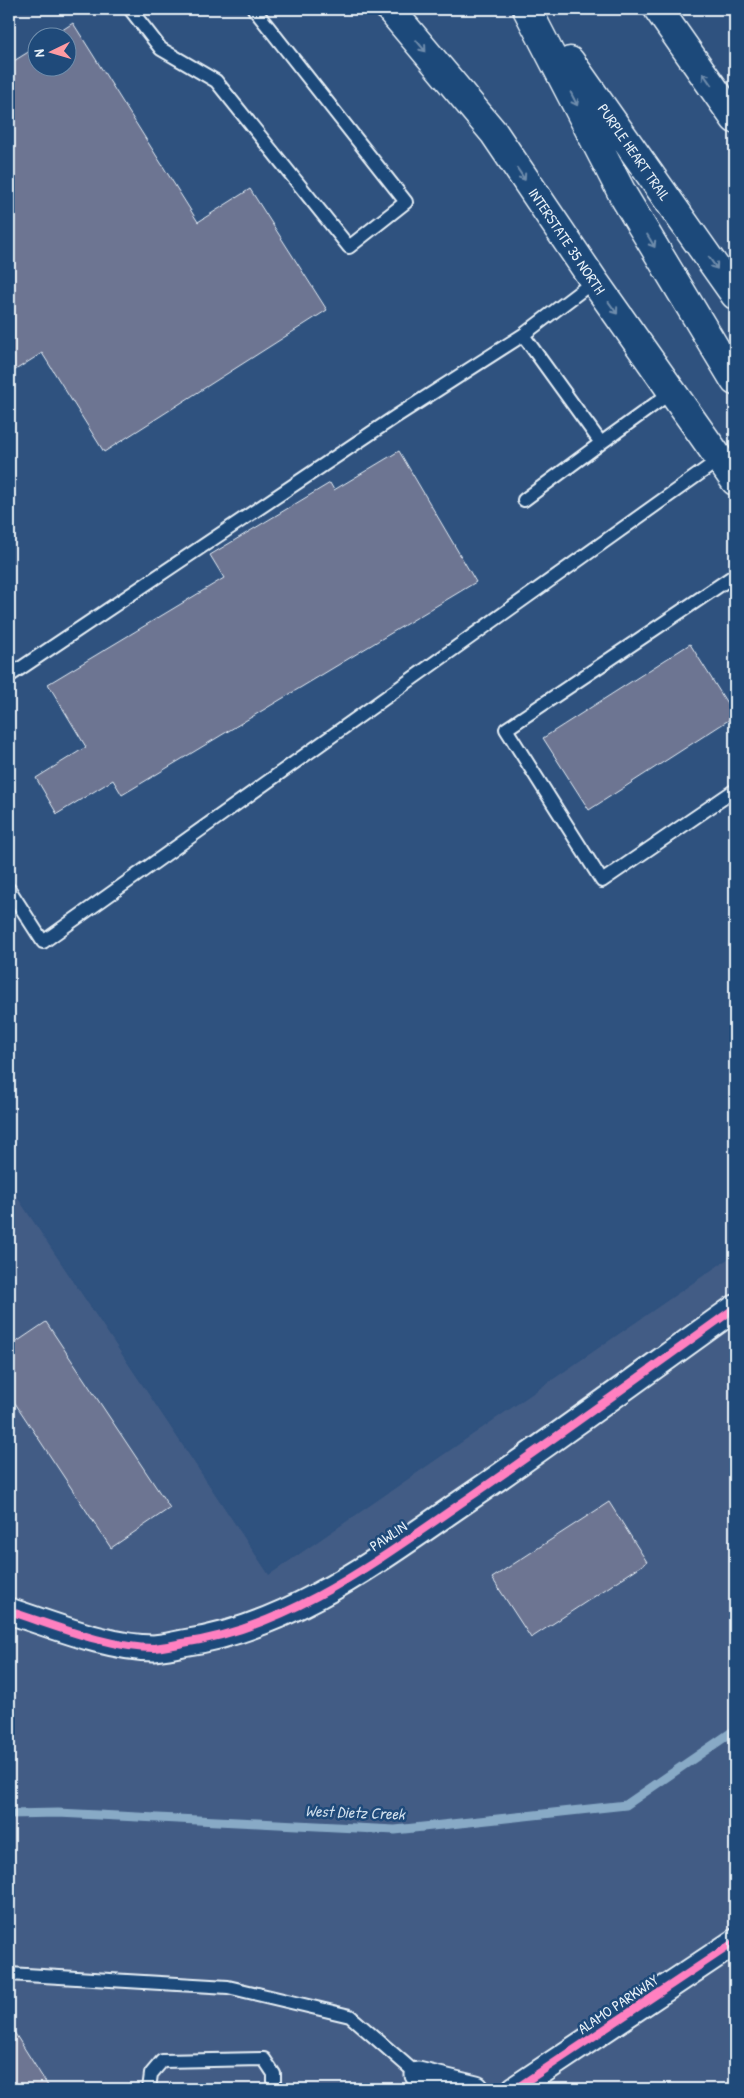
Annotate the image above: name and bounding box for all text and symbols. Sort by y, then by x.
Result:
north arrow [28,28,78,78]
one-way arrow [416,40,427,53]
text: N [29,48,48,58]
one-way arrow [702,72,712,86]
one-way arrow [569,91,579,106]
street label: PURPLE HEART TRAIL [593,99,675,205]
one-way arrow [516,167,526,181]
street label: INTERSTATE 35 NORTH [524,184,610,298]
one-way arrow [647,234,657,248]
one-way arrow [708,256,718,270]
one-way arrow [608,301,618,315]
street label: PAWLIN [365,1516,411,1556]
water label: West Dietz Creek [305,1799,406,1825]
street label: ALAMO PARKWAY [573,1969,663,2039]

